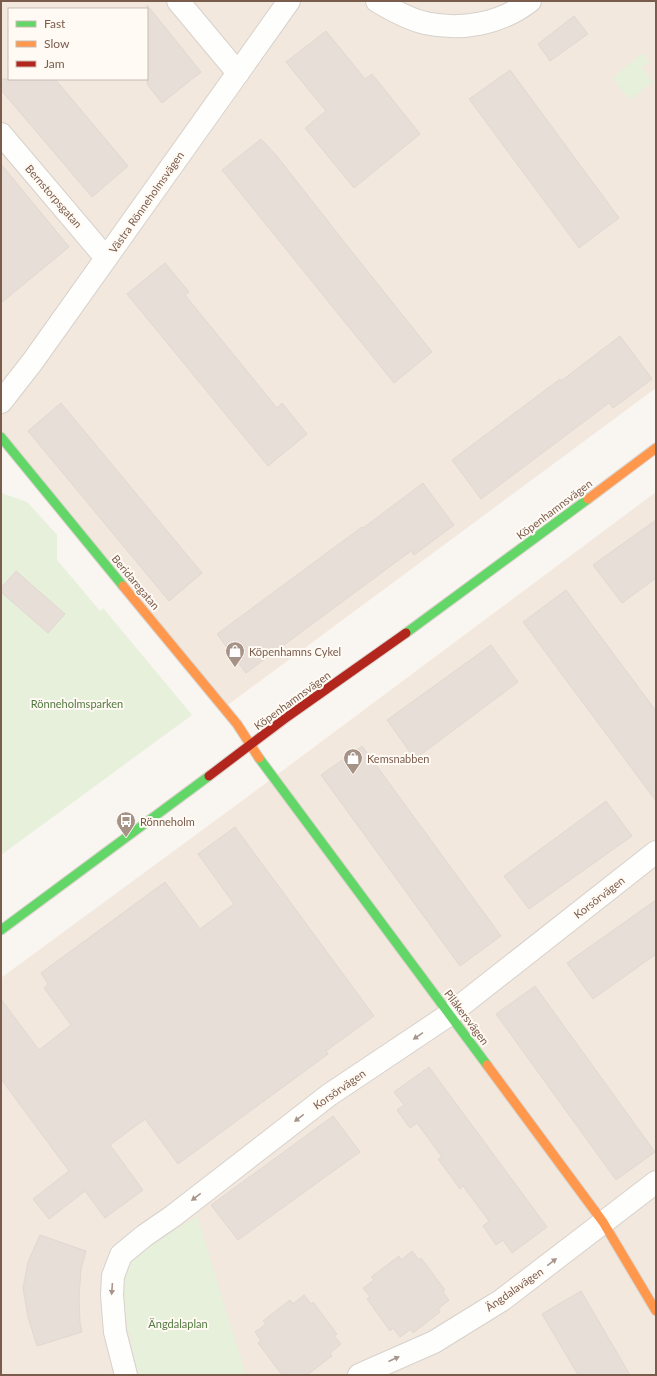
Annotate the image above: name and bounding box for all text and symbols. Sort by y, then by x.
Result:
legend [8,8,148,80]
text: Fast [44,16,66,31]
text: Slow [44,36,70,51]
text: Jam [44,56,65,71]
street label: Västra Rönneholmsvägen [106,149,186,255]
street label: Bernstorpsgatan [23,162,85,230]
street label: Köpenhamnsvägen [514,476,594,542]
street label: Beridaregatan [109,552,163,612]
shop icon: Köpenhamns Cykel [224,640,246,668]
place label: Köpenhamns Cykel [249,645,341,658]
street label: Köpenhamnsvägen [251,668,333,732]
park label: Rönneholmsparken [31,697,123,710]
shop icon: Kemsnabben [342,747,364,775]
place label: Kemsnabben [367,752,429,765]
bus stop icon: Rönneholm [115,810,137,838]
place label: Rönneholm [140,815,195,828]
street label: Korsörvägen [571,873,627,921]
street label: Pilåkersvägen [442,987,492,1047]
one-way arrow [413,1032,423,1040]
street label: Korsörvägen [310,1066,368,1112]
one-way arrow [294,1114,305,1122]
one-way arrow [191,1193,202,1202]
one-way arrow [547,1258,557,1266]
street label: Ängdalavägen [483,1264,545,1314]
one-way arrow [109,1283,116,1295]
park label: Ängdalaplan [148,1317,208,1330]
one-way arrow [389,1356,400,1362]

